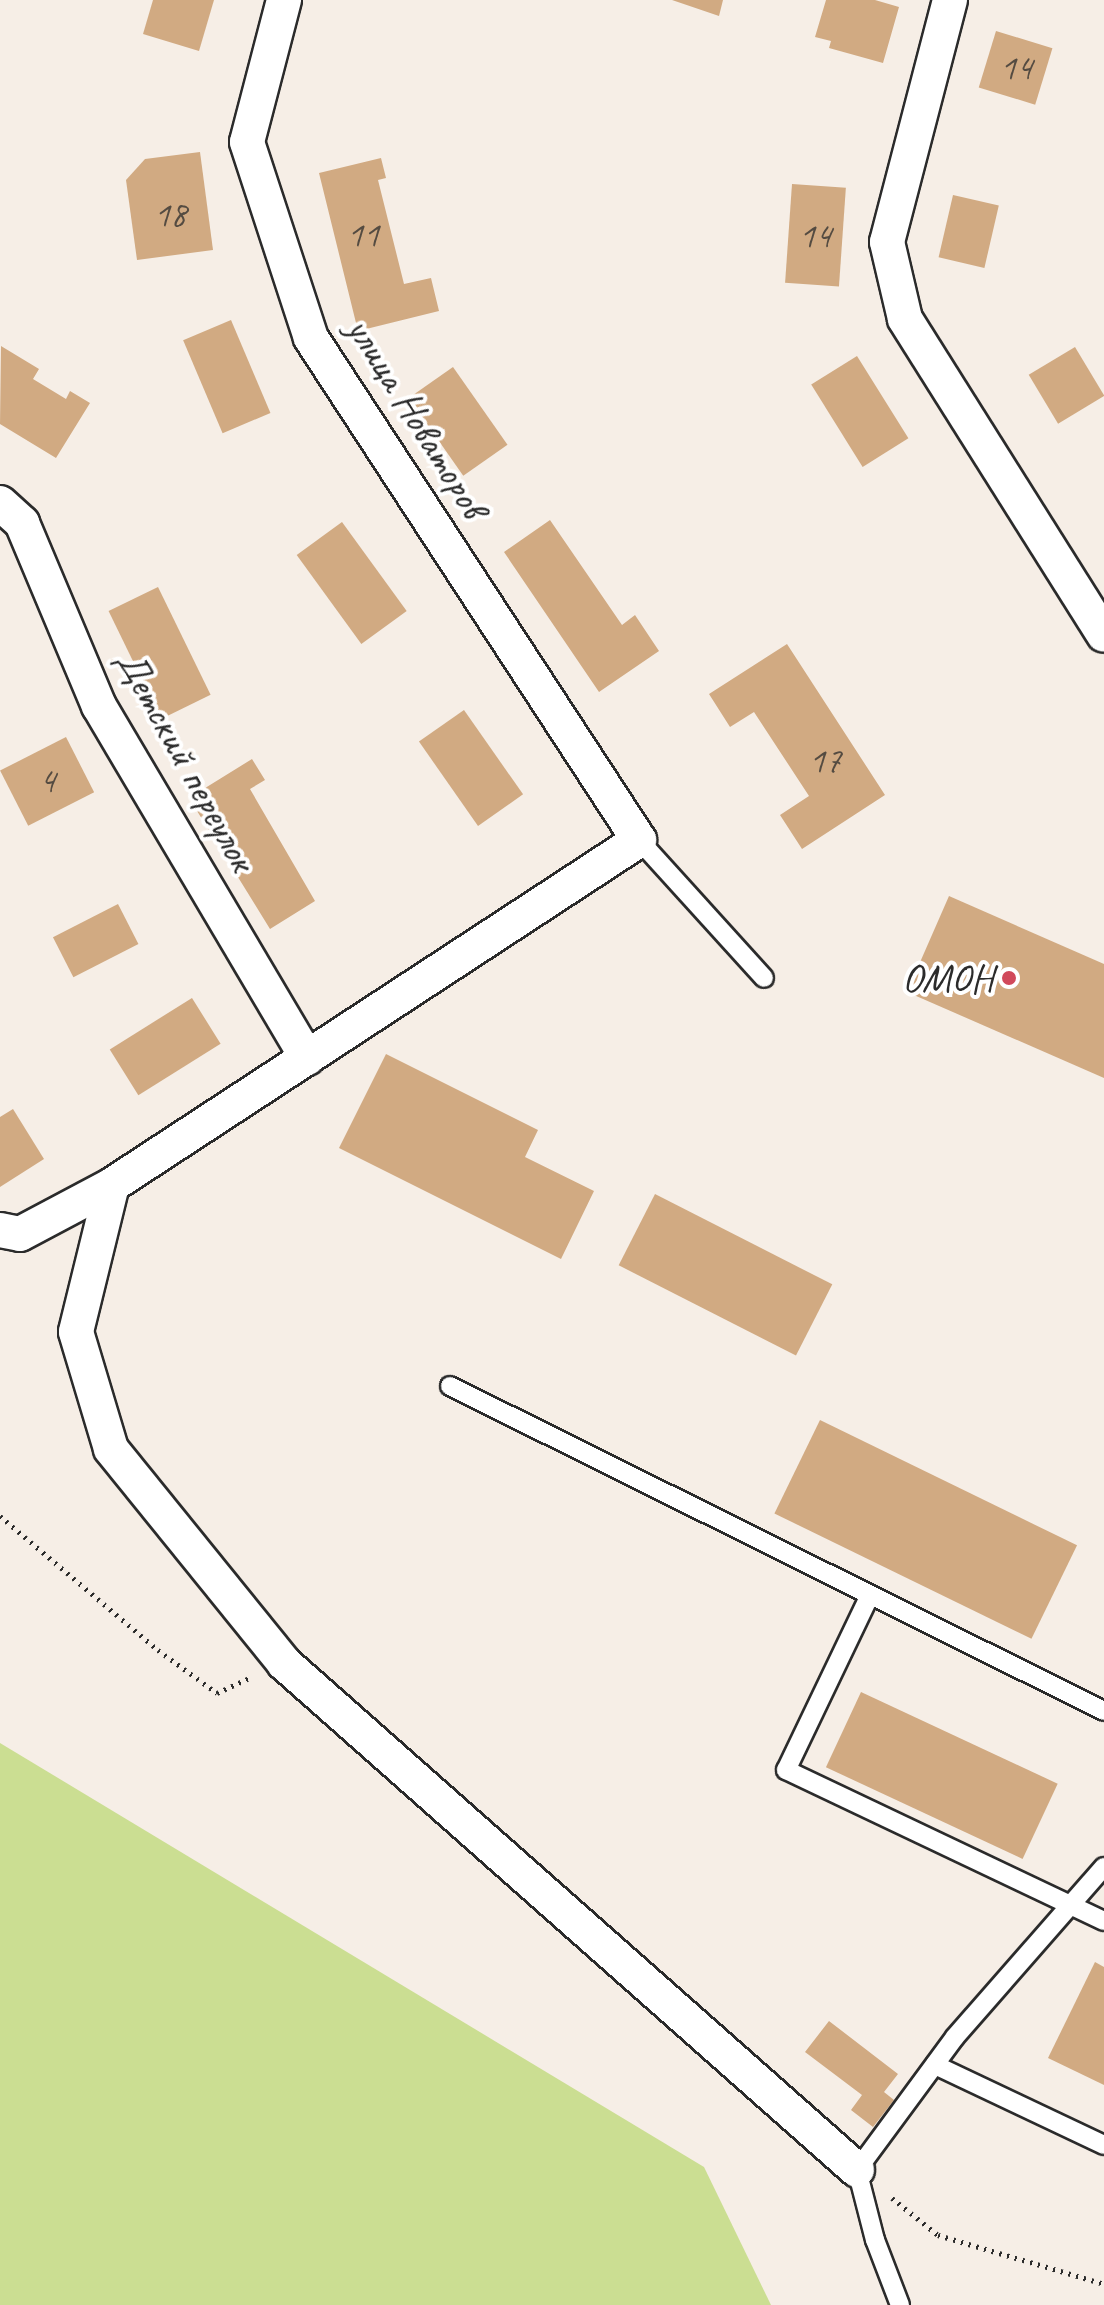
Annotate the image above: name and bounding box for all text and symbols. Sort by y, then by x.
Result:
house number: 14 [1000,46,1032,90]
house number: 18 [154,193,186,237]
house number: 11 [347,213,379,257]
house number: 14 [799,214,831,258]
street label: улица Новаторов [335,306,499,528]
street label: Детский переулок [105,641,267,879]
house number: 17 [809,739,841,783]
house number: 4 [39,759,55,803]
place label: ОМОН [902,954,993,1002]
marker: ОМОН [1000,969,1018,987]

